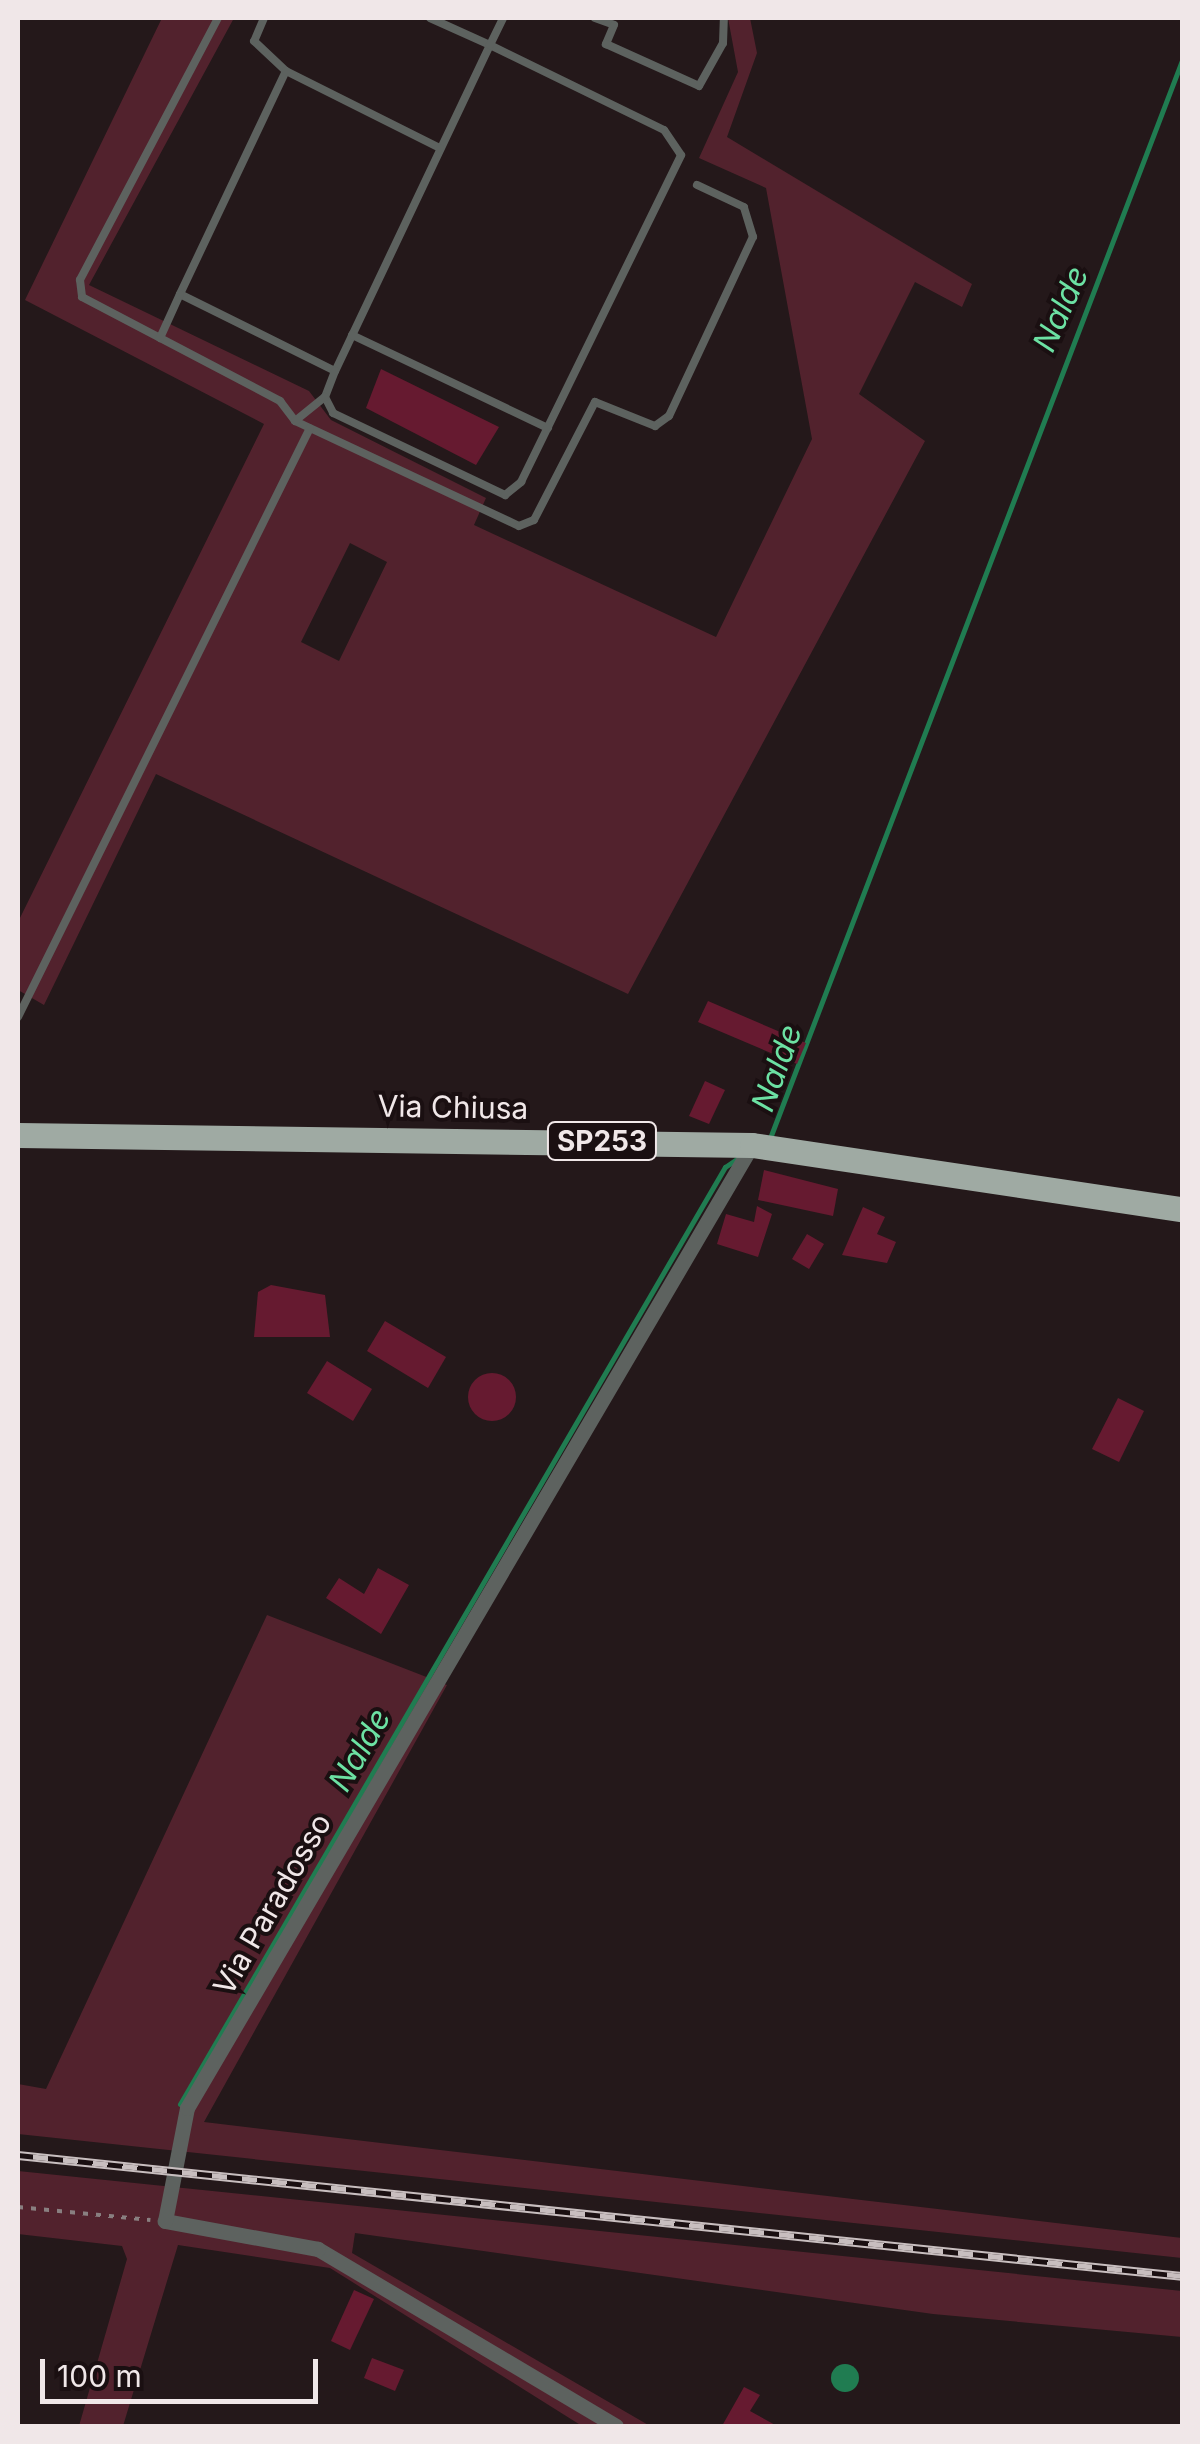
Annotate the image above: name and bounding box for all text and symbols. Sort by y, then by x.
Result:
water label: Nalde [1025,260,1097,358]
water label: Nalde [744,1019,810,1117]
street label: Via Chiusa [377,1088,529,1126]
road number: SP253 [544,1118,660,1164]
water label: Nalde [321,1702,399,1798]
street label: Via Paradosso [206,1807,338,2001]
scale bar [45,2339,322,2401]
text: 100 m [57,2358,142,2394]

